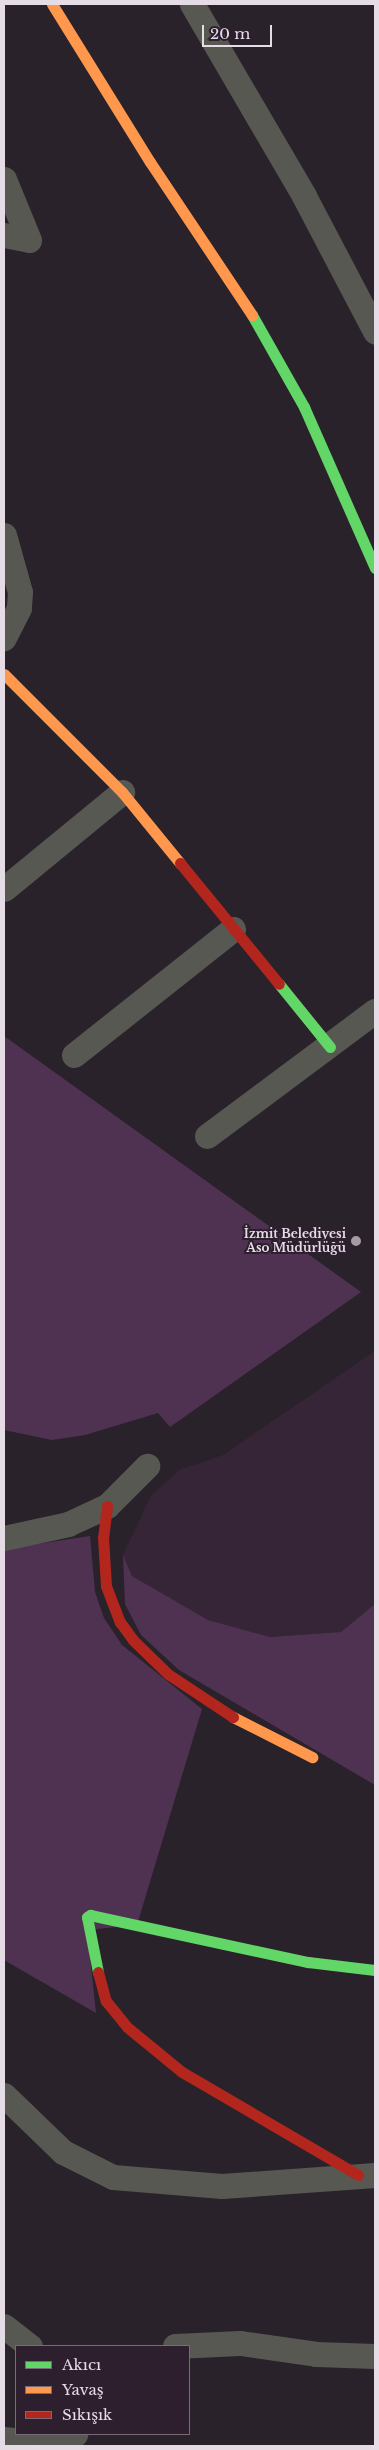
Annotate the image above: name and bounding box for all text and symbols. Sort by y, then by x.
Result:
scale bar [204,15,274,47]
text: 20 m [210,24,250,43]
place label: İzmit Belediyesi Aso Müdürlüğü [244,1227,346,1255]
marker: İzmit Belediyesi Aso Müdürlüğü [350,1235,362,1247]
legend [15,2345,190,2435]
text: Akıcı [62,2355,101,2374]
text: Yavaş [62,2380,104,2399]
text: Sıkışık [62,2405,112,2424]

